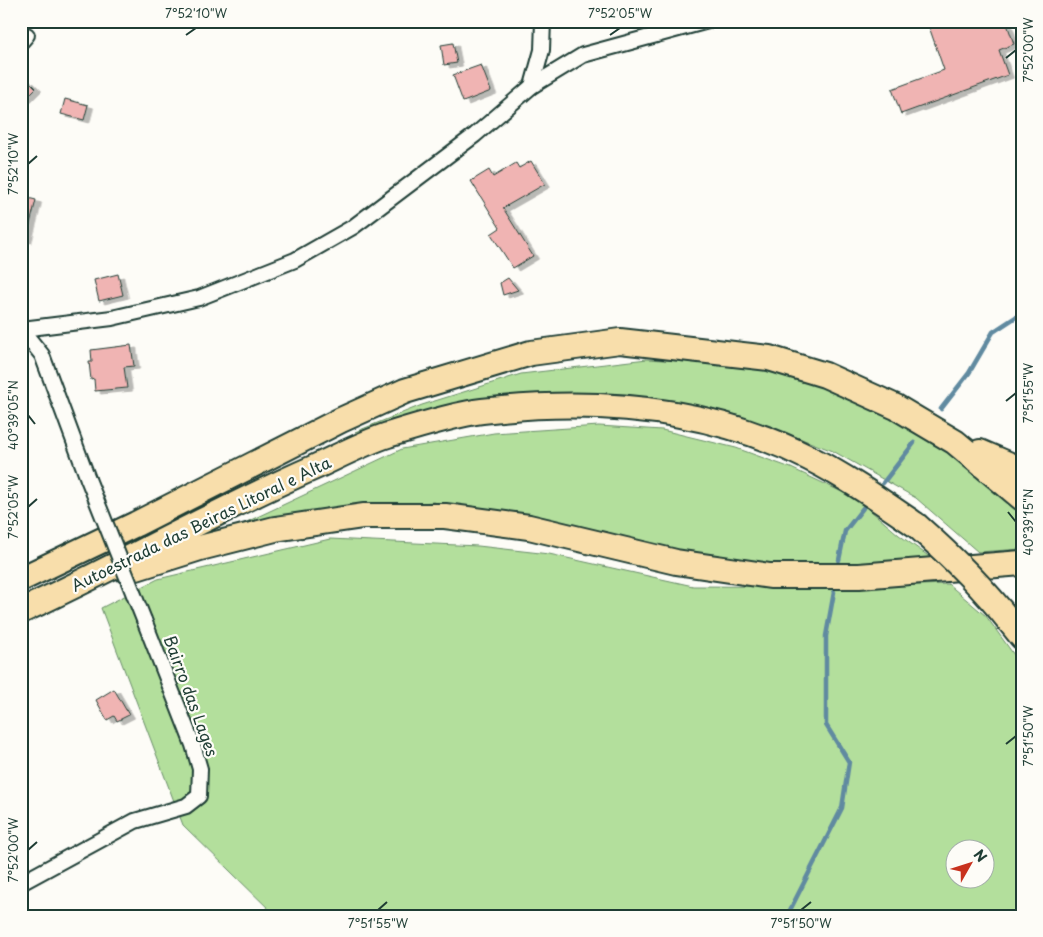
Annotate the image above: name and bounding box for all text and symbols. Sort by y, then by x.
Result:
text: 7°52'10"W [165,4,228,22]
text: 7°52'05"W [588,4,653,22]
text: 7°52'00"W [1019,17,1037,83]
text: 7°52'10"W [4,132,22,195]
text: 7°51'55"W [1019,362,1037,423]
text: 40°39'05"N [4,380,22,450]
street label: Autoestrada das Beiras Litoral e Alta [67,450,335,597]
text: 7°52'05"W [4,474,22,539]
text: 40°39'15"N [1019,489,1037,555]
street label: Bairro das Lages [159,632,225,760]
text: 7°51'50"W [1019,705,1037,767]
text: 7°52'00"W [4,817,22,883]
north arrow [946,840,996,890]
text: N [969,845,992,866]
text: 7°51'55"W [348,914,409,932]
text: 7°51'50"W [770,914,832,932]

